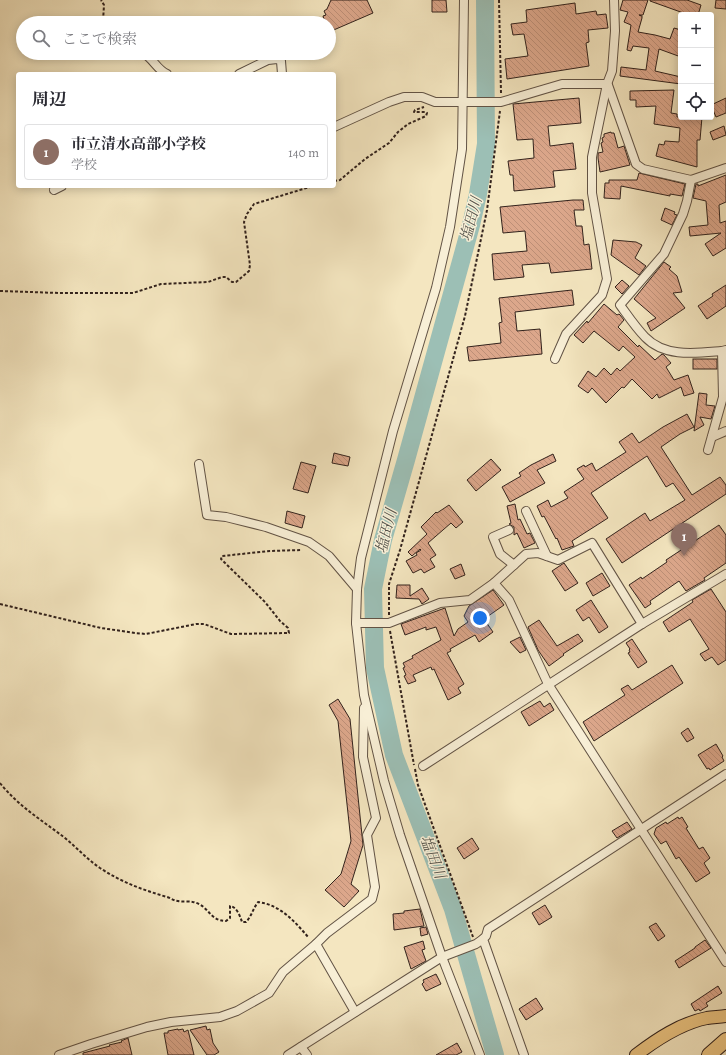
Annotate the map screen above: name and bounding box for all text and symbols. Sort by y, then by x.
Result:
map controls [678,12,714,120]
button: + [678,12,714,48]
search box [16,16,336,60]
icon: search [30,27,52,49]
text: ここで検索 [62,29,137,49]
button: − [678,48,714,84]
button: locate [678,84,714,120]
text: 周辺 [32,88,66,111]
text: 市立清水高部小学校 [71,134,206,154]
text: 1 [44,144,48,161]
text: 140 m [288,144,319,161]
text: 学校 [71,156,97,173]
water label: 塩田川 [456,193,487,243]
water label: 塩田川 [371,505,402,555]
pin: 1 [671,523,697,556]
your location [470,608,490,628]
water label: 塩田川 [416,832,451,883]

